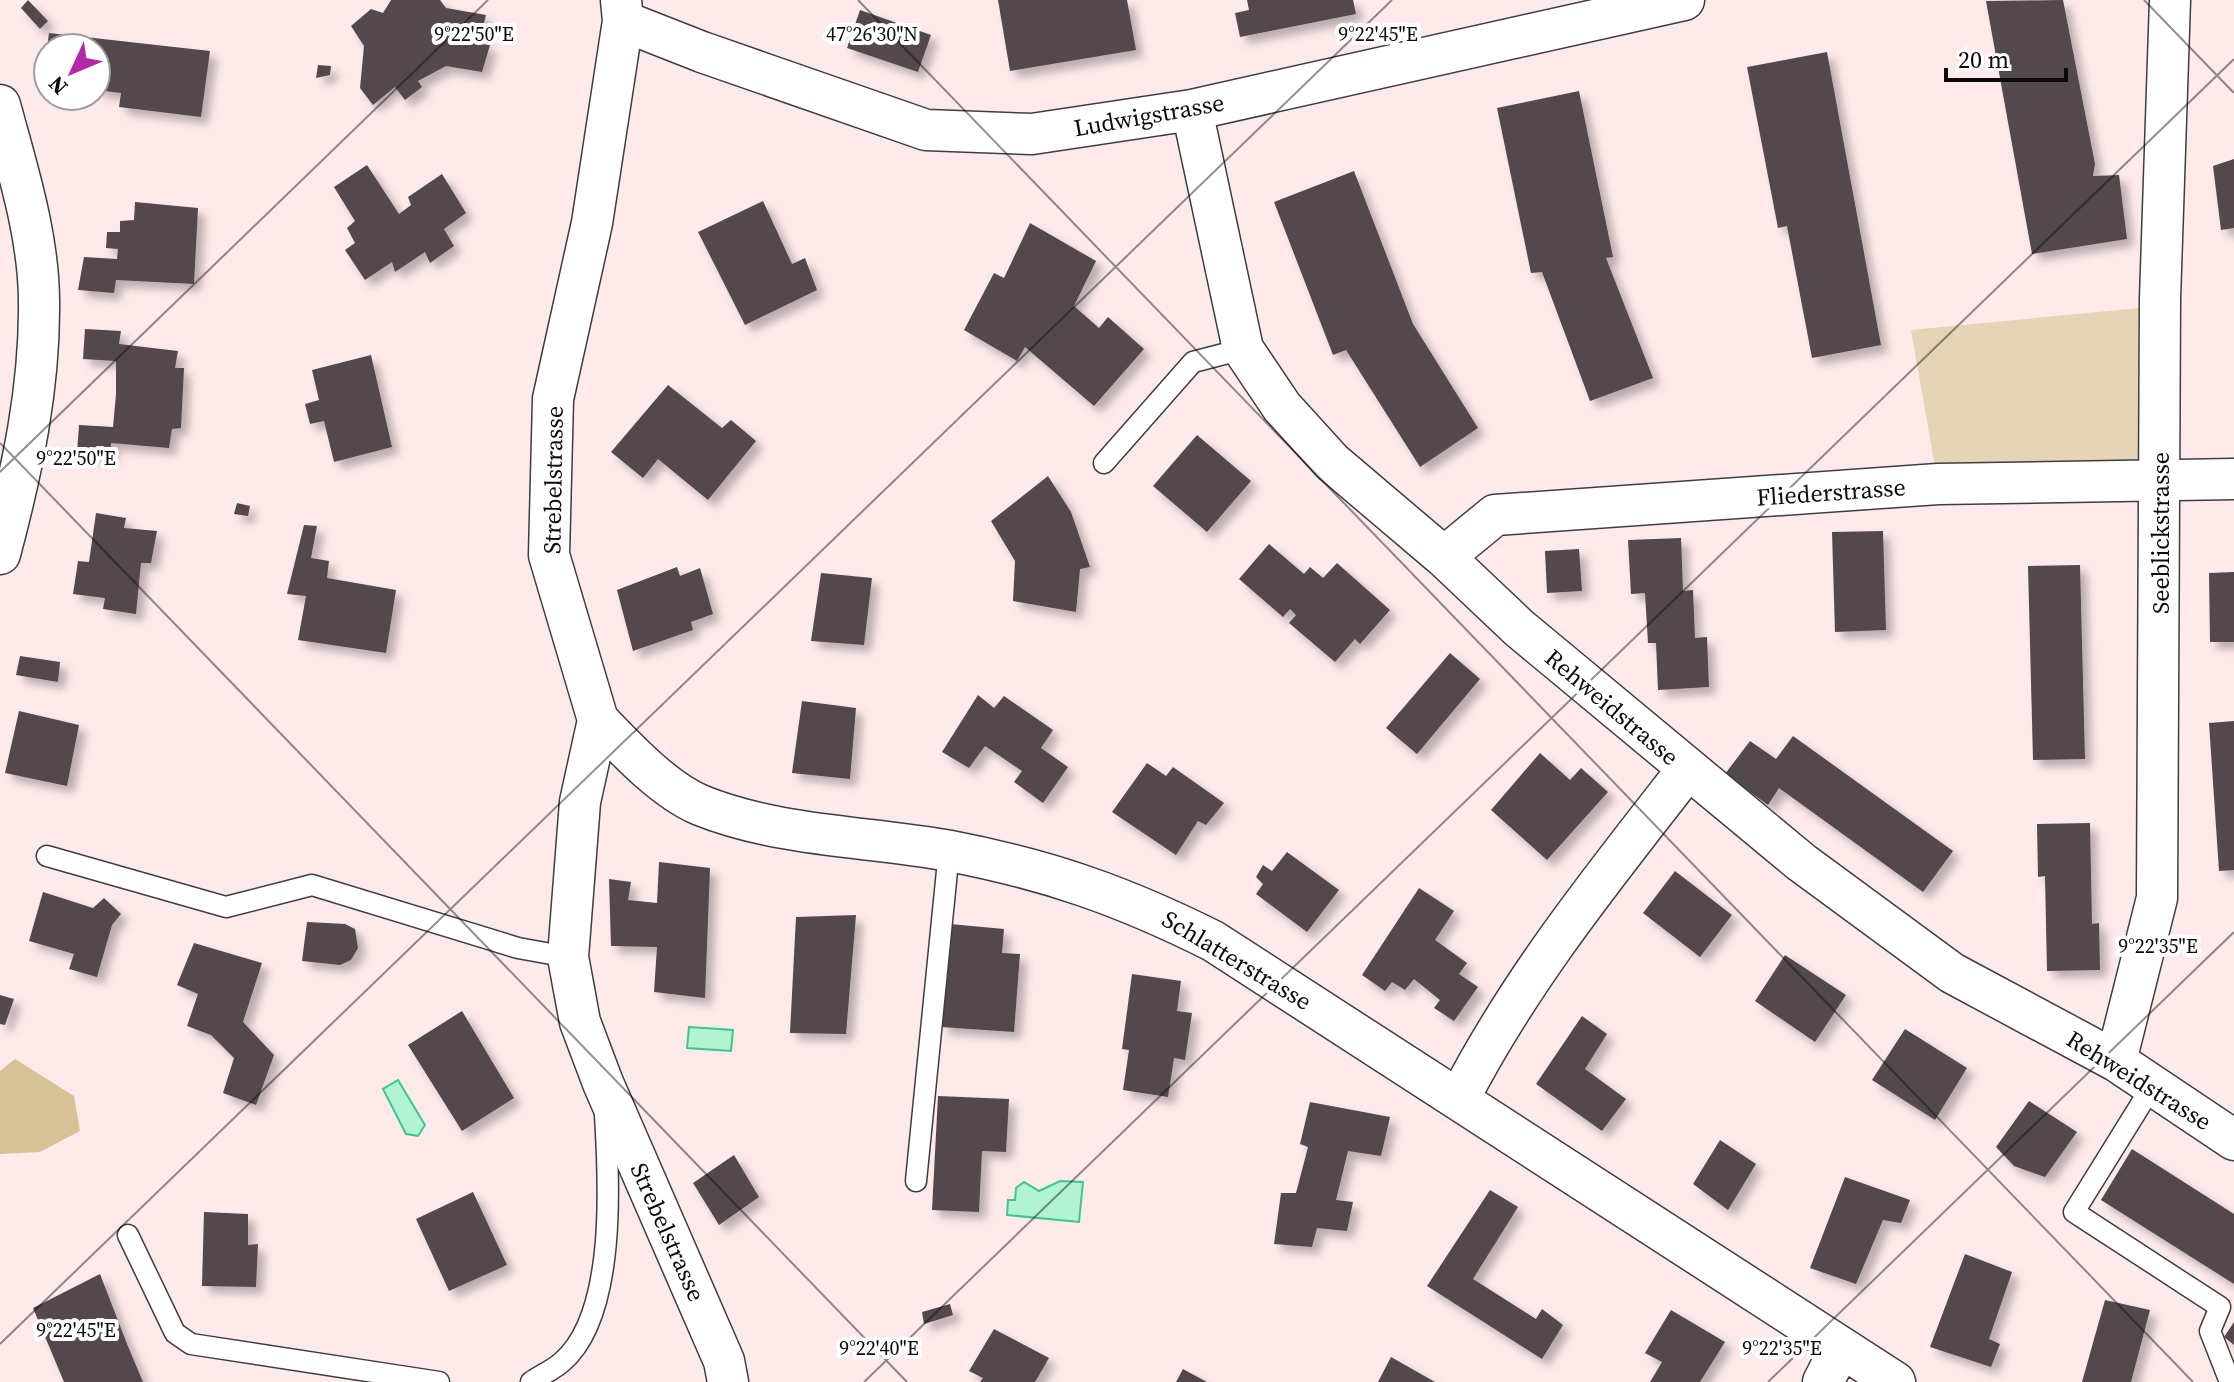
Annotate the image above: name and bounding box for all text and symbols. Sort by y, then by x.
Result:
text: 9°22'50"E [434,20,514,48]
text: 47°26'30"N [826,20,918,48]
text: 9°22'45"E [1338,20,1418,48]
north arrow [32,32,112,112]
scale bar [1946,32,2066,82]
text: 20 m [1958,43,2009,76]
text: N [41,70,74,102]
street label: Ludwigstrasse [1071,86,1227,144]
street label: Strebelstrasse [535,406,571,554]
text: 9°22'50"E [36,444,116,472]
street label: Seeblickstrasse [2144,452,2177,614]
street label: Fliederstrasse [1755,470,1907,514]
street label: Rehweidstrasse [1538,641,1686,773]
street label: Schlatterstrasse [1156,902,1318,1018]
text: 9°22'35"E [2118,932,2198,960]
street label: Rehweidstrasse [2060,1022,2218,1138]
street label: Strebelstrasse [623,1158,713,1306]
text: 9°22'45"E [36,1316,116,1344]
text: 9°22'40"E [839,1334,919,1362]
text: 9°22'35"E [1742,1334,1822,1362]

